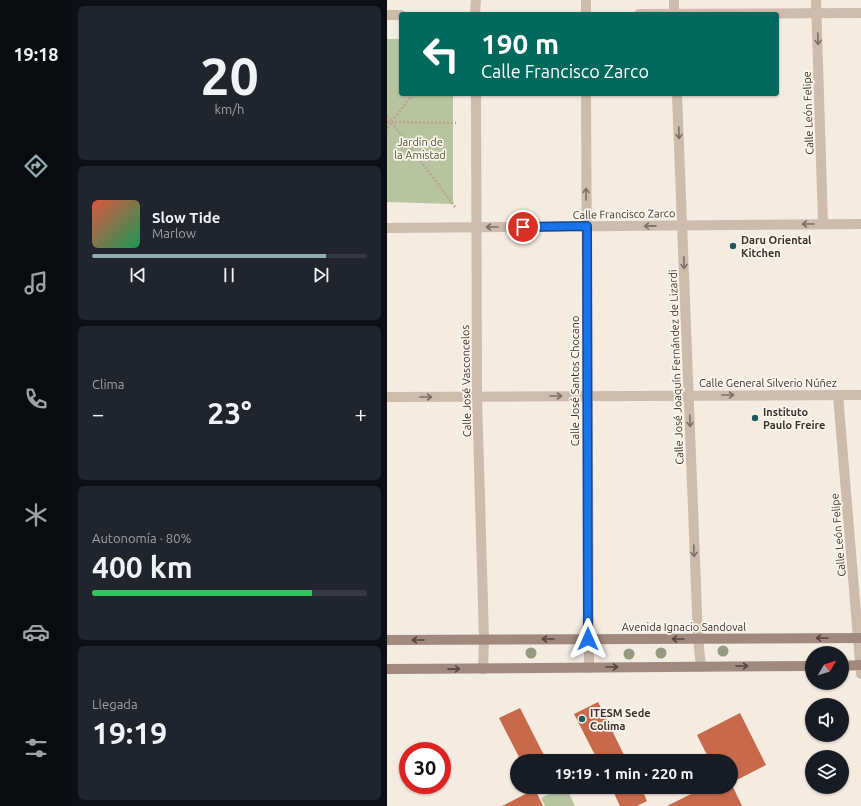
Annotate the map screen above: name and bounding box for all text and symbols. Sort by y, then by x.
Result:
icon: left [415,28,467,80]
text: 190 m [481,28,559,59]
one-way arrow [814,32,821,45]
text: 19:18 [13,44,59,64]
text: 20 [200,47,259,105]
text: Calle Francisco Zarco [481,61,649,81]
street label: Calle León Felipe [801,71,815,155]
text: km/h [214,102,245,116]
one-way arrow [675,126,682,139]
park label: Jardín de la Amistad [394,136,446,161]
icon: directions [22,152,50,180]
one-way arrow [582,188,590,201]
street label: Calle Francisco Zarco [573,207,675,221]
text: Slow Tide [152,209,220,226]
pin [506,210,540,244]
icon: arrive [512,216,534,238]
one-way arrow [802,221,815,228]
one-way arrow [644,222,657,230]
one-way arrow [486,223,499,231]
text: Marlow [152,226,196,240]
place label: Daru Oriental Kitchen [741,234,812,259]
marker: Daru Oriental Kitchen [728,241,738,251]
one-way arrow [680,256,687,269]
icon: previous [127,264,149,286]
icon: pause [218,264,240,286]
icon: next [310,264,332,286]
icon: music [22,269,50,297]
street label: Calle José Joaquín Fernández de Lizardi [667,269,685,465]
street label: Calle José Santos Chocano [569,316,581,446]
street label: Calle José Vasconcelos [459,325,473,437]
text: Clima [92,377,124,391]
street label: Calle General Silverio Núñez [699,377,837,389]
icon: phone [22,385,50,413]
one-way arrow [721,391,734,399]
one-way arrow [549,392,562,400]
one-way arrow [419,393,432,401]
text: 23° [207,396,252,430]
text: − [92,401,104,426]
text: + [355,401,367,426]
place label: Instituto Paulo Freire [763,406,825,431]
marker: Instituto Paulo Freire [750,413,760,423]
one-way arrow [686,414,693,427]
street label: Calle León Felipe [828,493,848,577]
icon: climate [22,501,50,529]
text: Autonomía · 80% [92,531,191,545]
one-way arrow [691,544,698,557]
text: 400 km [92,550,193,584]
icon: car [22,618,50,646]
position arrow [567,618,609,660]
street label: Avenida Ignacio Sandoval [622,621,746,633]
one-way arrow [816,634,829,642]
one-way arrow [542,635,555,643]
one-way arrow [672,635,685,643]
one-way arrow [412,636,425,644]
north arrow [805,646,849,690]
map controls [805,646,849,794]
one-way arrow [735,662,748,670]
one-way arrow [605,663,618,671]
one-way arrow [447,665,460,673]
text: Llegada [92,697,138,711]
button: sound [805,698,849,742]
place label: ITESM Sede Colima [590,707,651,732]
marker: ITESM Sede Colima [577,714,587,724]
text: 19:19 [92,716,167,750]
icon: filters [22,734,50,762]
speed limit sign: 30 [399,742,451,794]
button: layers [805,750,849,794]
text: 19:19 · 1 min · 220 m [555,765,693,782]

